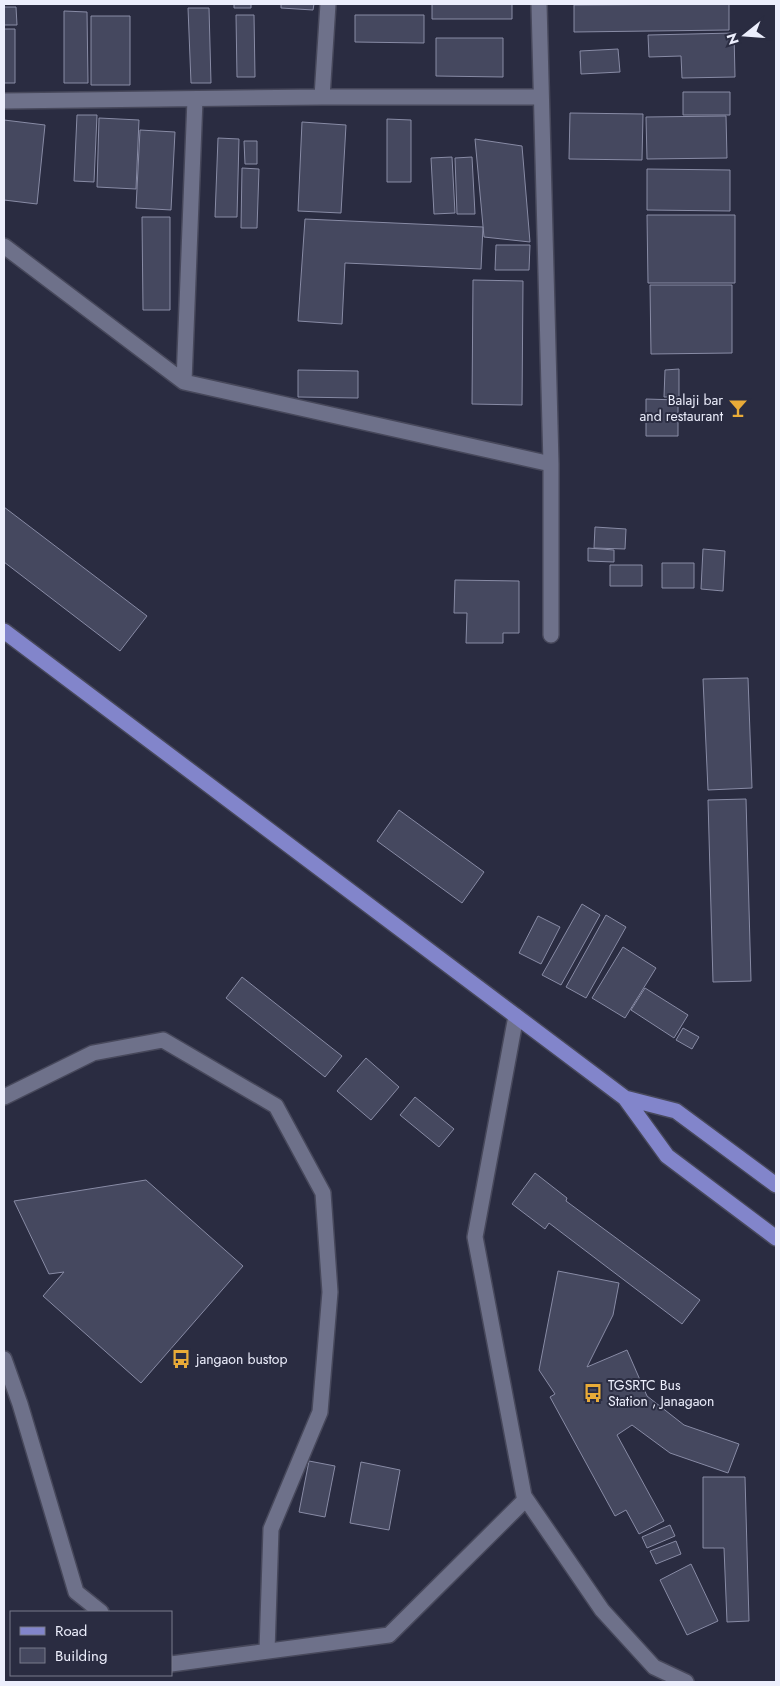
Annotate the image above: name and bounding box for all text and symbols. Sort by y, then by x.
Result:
north arrow [720,10,770,60]
text: N [721,31,744,47]
place label: Balaji bar and restaurant [640,390,724,426]
bar icon: Balaji bar and restaurant [727,397,749,419]
bus stop icon: jangaon bustop [170,1348,192,1370]
place label: jangaon bustop [195,1349,287,1369]
place label: TGSRTC Bus Station , Janagaon [608,1375,714,1411]
bus stop icon: TGSRTC Bus Station , Janagaon [582,1382,604,1404]
legend [10,1611,172,1676]
text: Road [55,1620,87,1642]
text: Building [55,1645,107,1667]

